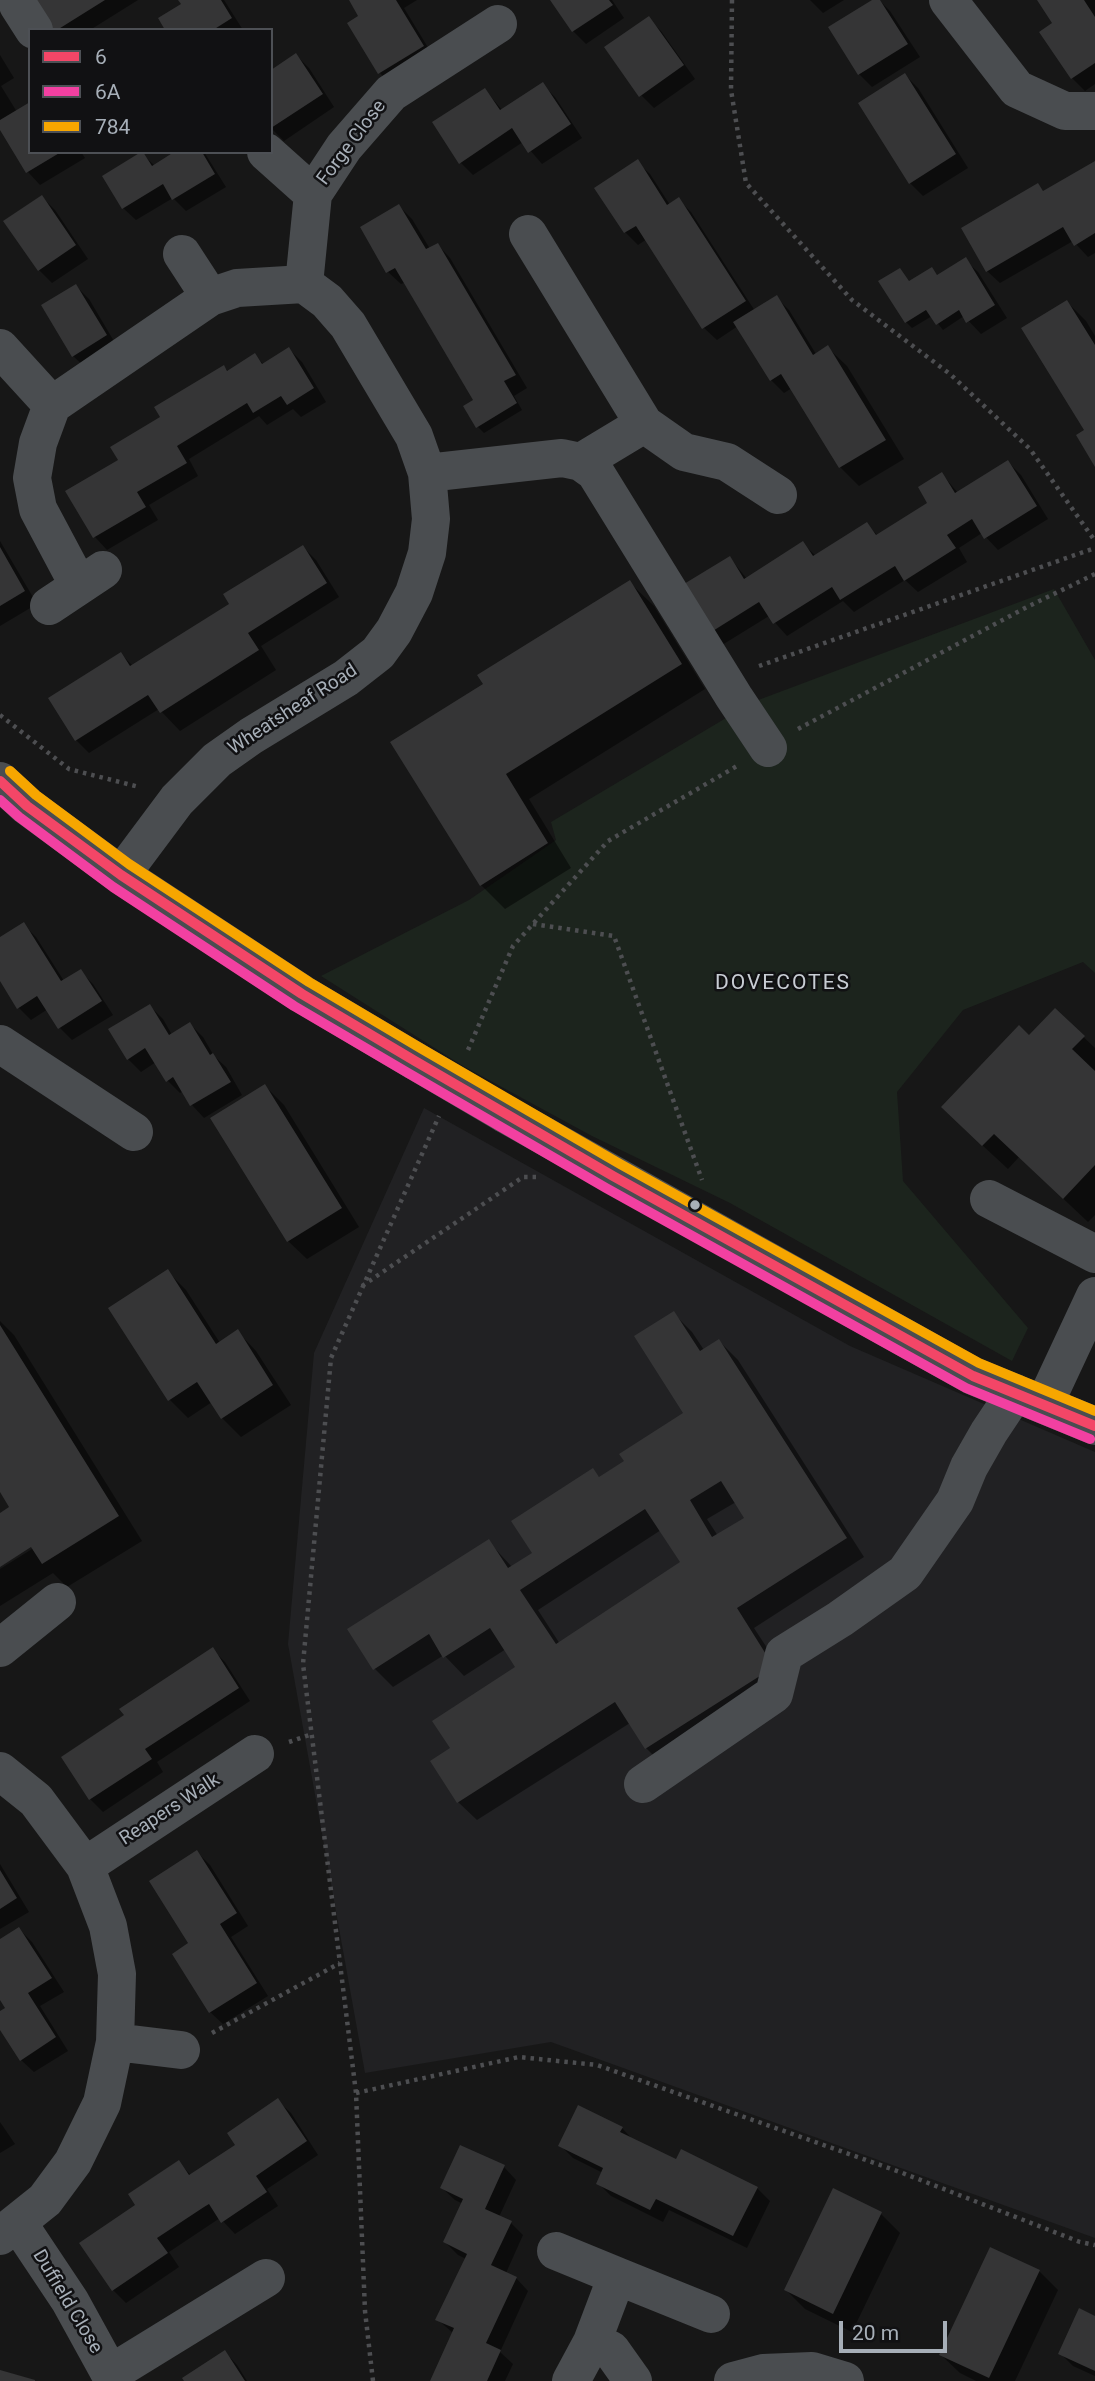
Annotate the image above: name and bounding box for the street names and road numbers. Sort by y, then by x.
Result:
street label: Forge Close [313,96,391,190]
street label: Wheatsheaf Road [224,660,362,760]
street label: Reapers Walk [116,1769,224,1851]
street label: Duffield Close [27,2246,107,2358]

